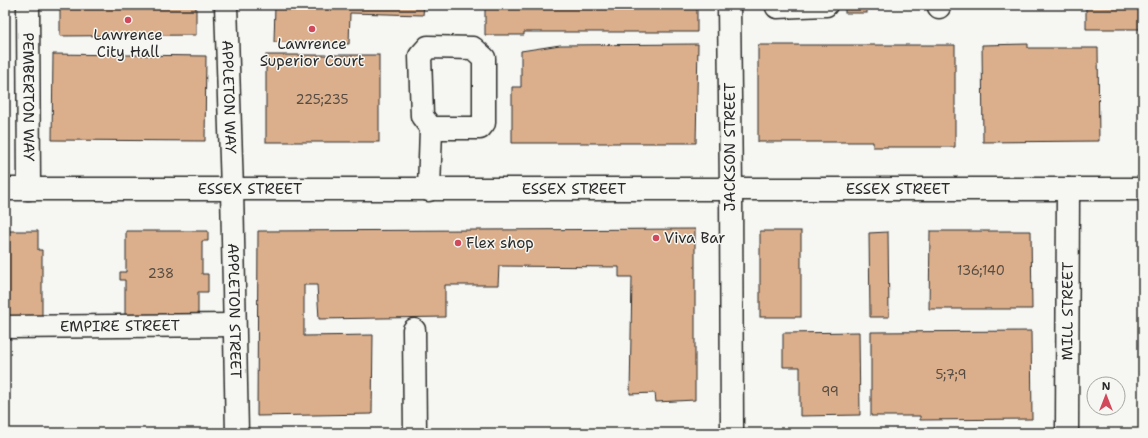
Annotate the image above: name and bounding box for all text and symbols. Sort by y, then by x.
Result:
marker: Lawrence City Hall [123,15,133,25]
marker: Lawrence Superior Court [307,24,317,34]
place label: Lawrence City Hall [93,25,163,62]
street label: PEMBERTON WAY [18,32,39,162]
place label: Lawrence Superior Court [260,34,364,71]
street label: APPLETON WAY [217,40,241,154]
street label: JACKSON STREET [720,83,740,211]
house number: 225;235 [296,91,348,108]
street label: ESSEX STREET [198,179,302,199]
street label: ESSEX STREET [522,179,626,199]
street label: ESSEX STREET [846,179,950,199]
place label: Viva Bar [664,228,725,248]
place label: Flex shop [466,233,534,253]
marker: Viva Bar [651,233,661,243]
marker: Flex shop [453,238,463,248]
street label: APPLETON STREET [223,243,246,379]
house number: 136;140 [957,262,1005,279]
street label: MILL STREET [1057,262,1078,360]
house number: 238 [148,265,174,282]
street label: EMPIRE STREET [60,315,180,337]
house number: 5;7;9 [935,366,967,383]
north arrow [1086,376,1126,416]
text: N [1102,379,1111,394]
house number: 99 [821,383,839,400]

